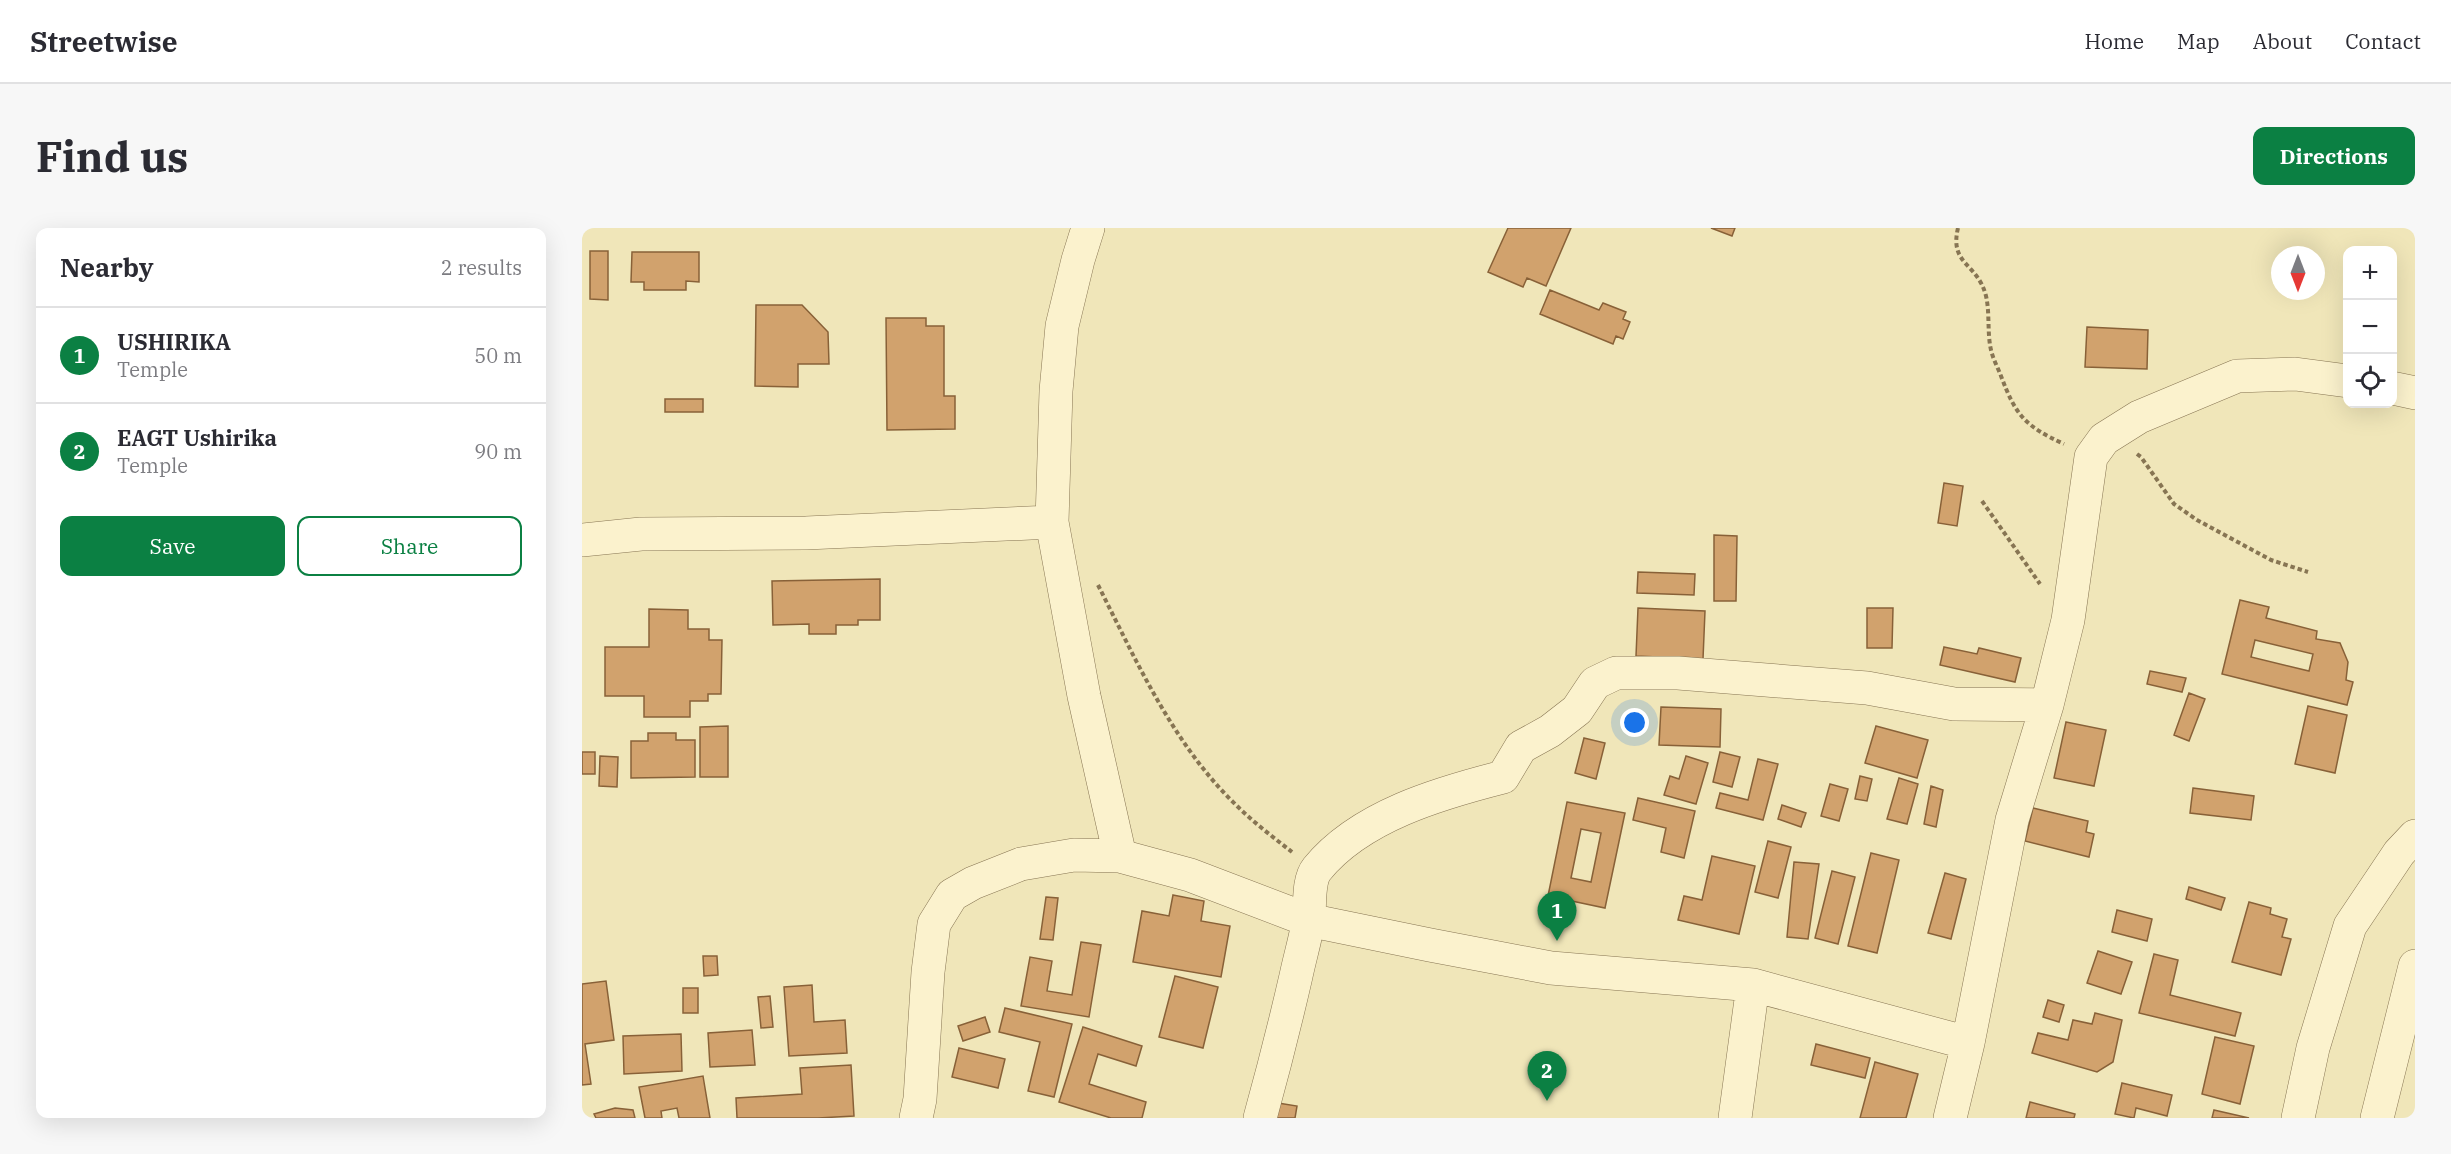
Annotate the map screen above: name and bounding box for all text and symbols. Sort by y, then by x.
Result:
text: Streetwise [30,23,177,60]
text: Home [2084,27,2144,55]
text: Map [2177,27,2220,55]
text: About [2253,27,2312,55]
text: Contact [2345,27,2421,55]
button: Directions [2253,127,2415,185]
text: Find us [36,129,188,184]
north arrow [2271,246,2325,300]
map controls [2343,246,2397,408]
button: + [2343,246,2397,300]
text: Nearby [60,250,154,284]
text: 2 results [441,254,522,281]
button: − [2343,300,2397,354]
text: USHIRIKA [117,327,231,356]
text: 1 [74,342,86,369]
text: 50 m [474,342,522,369]
button: locate [2343,354,2397,408]
text: Temple [117,356,188,383]
text: EAGT Ushirika [117,423,277,452]
text: 2 [74,438,86,465]
text: 90 m [474,438,522,465]
text: Temple [117,452,188,479]
button: Save [60,516,285,576]
button: Share [297,516,522,576]
your location [1620,708,1649,737]
pin: 1 [1538,892,1576,941]
pin: 2 [1528,1052,1566,1101]

